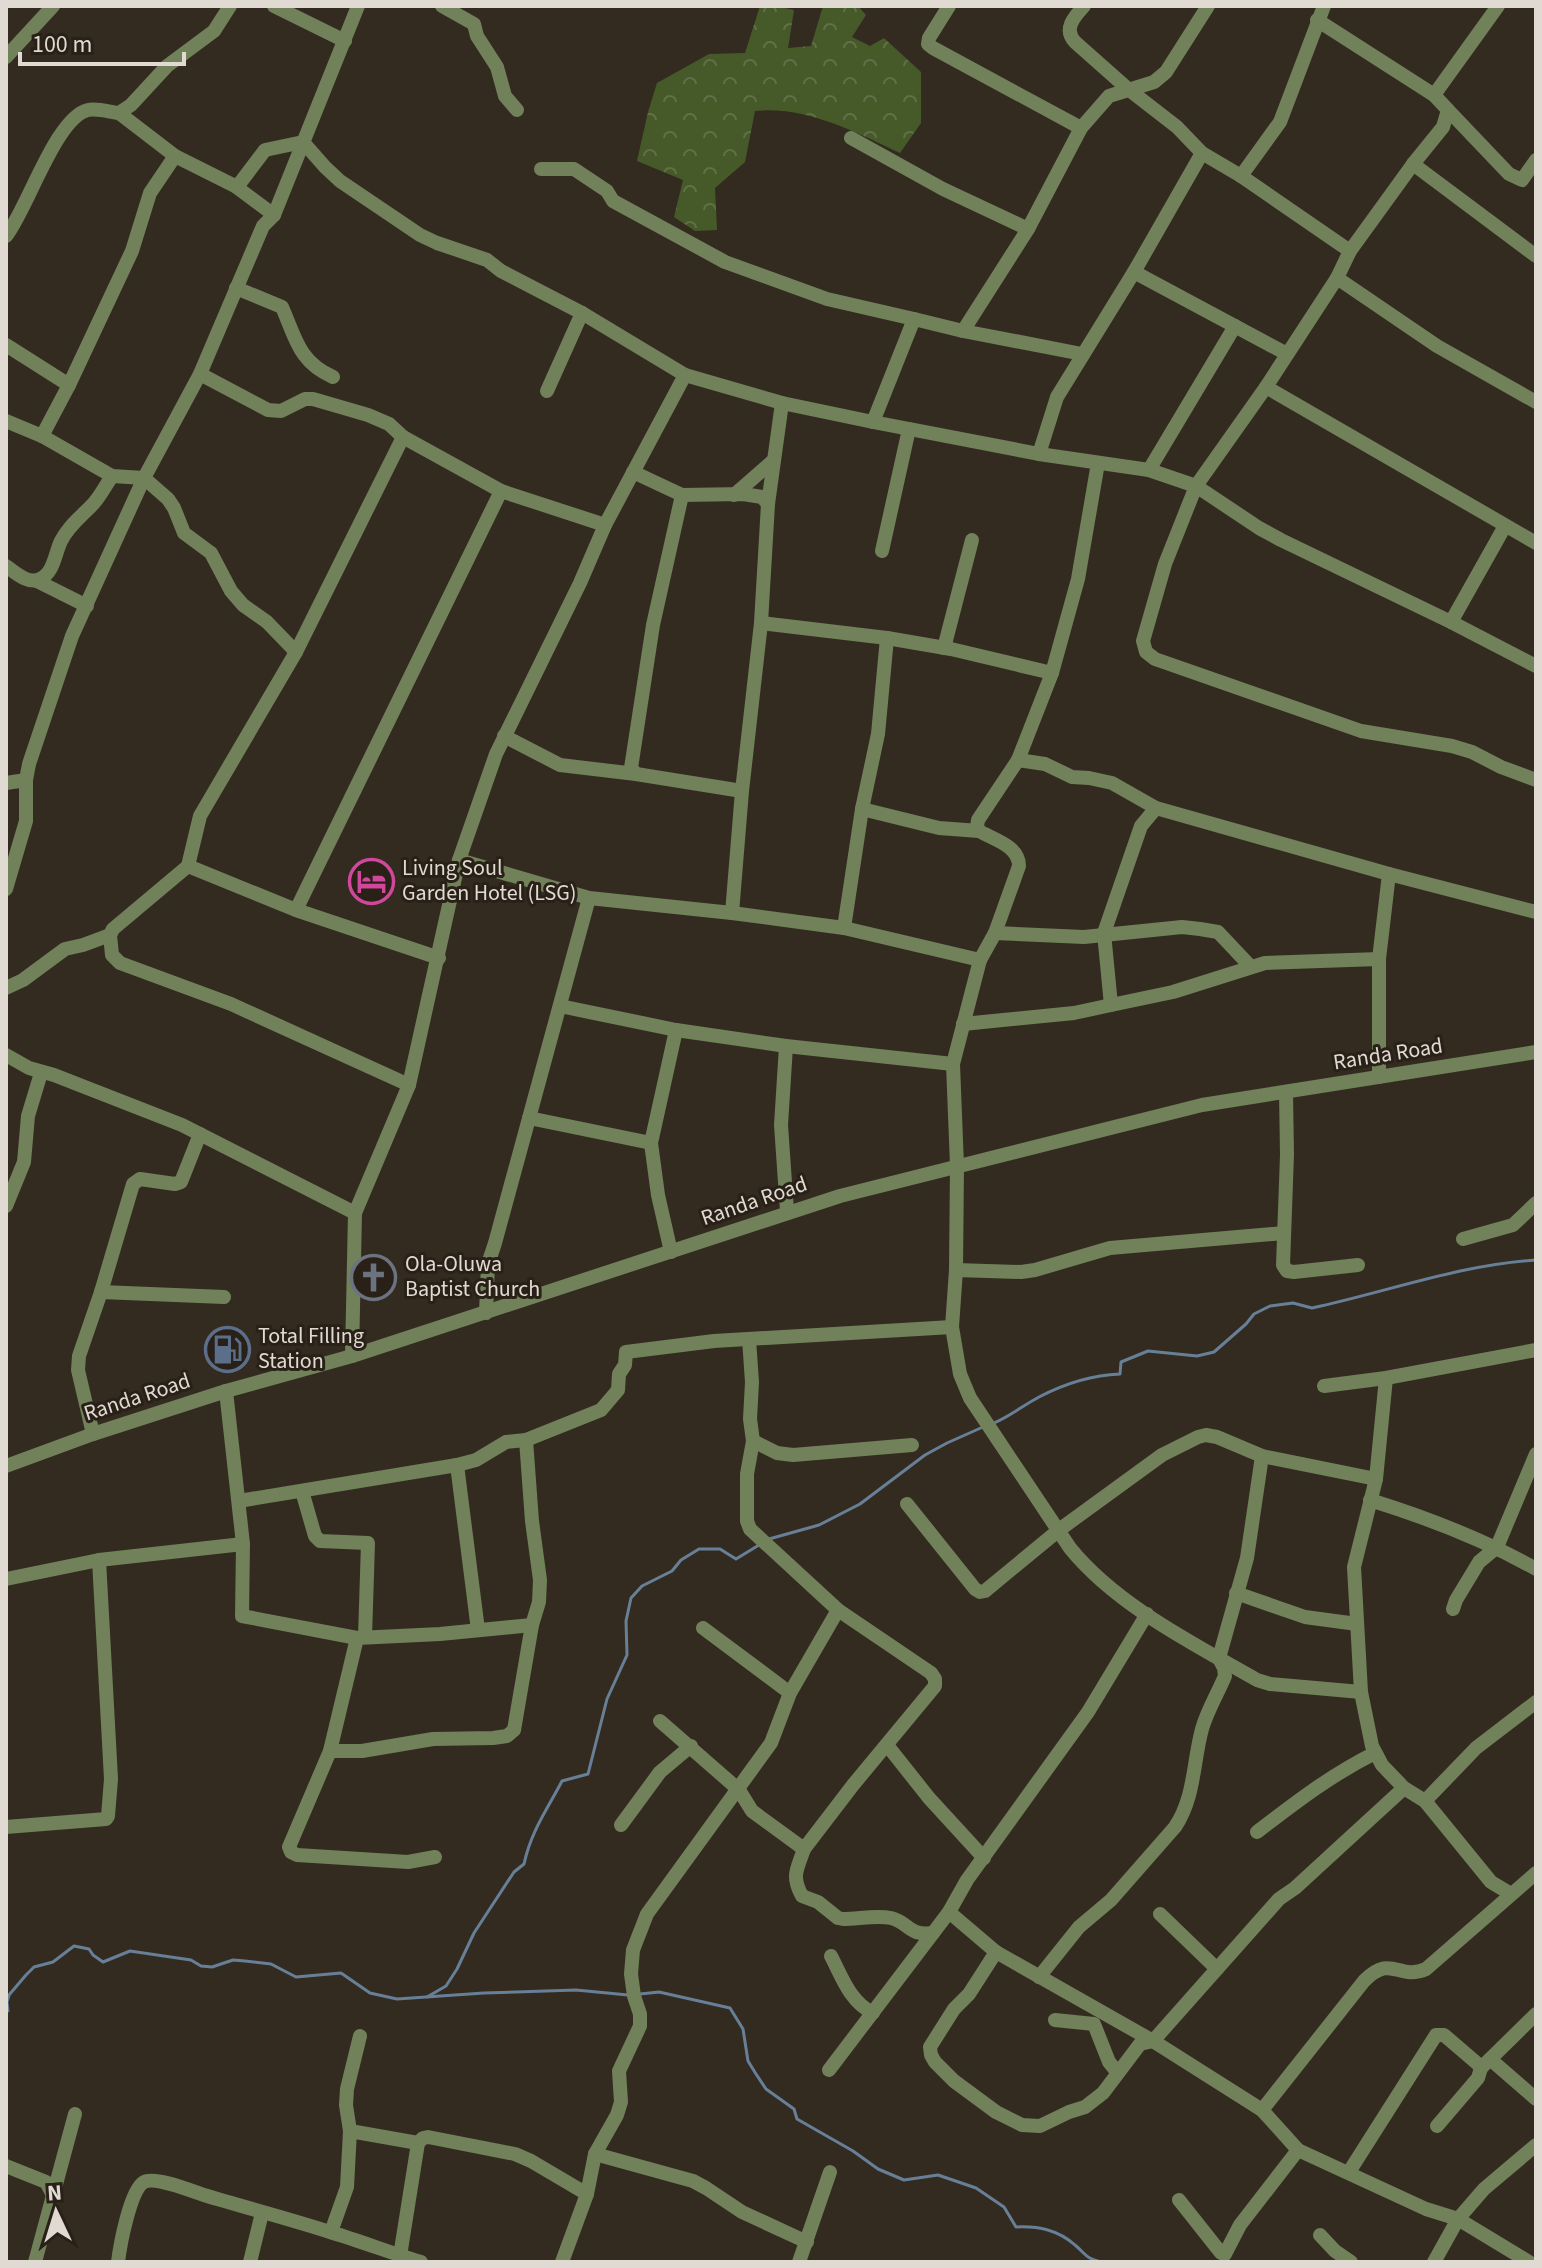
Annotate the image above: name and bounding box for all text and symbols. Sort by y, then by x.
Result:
scale bar [20,16,184,66]
text: 100 m [32,27,92,62]
place label: Living Soul Garden Hotel (LSG) [402,852,576,909]
hotel icon: Living Soul Garden Hotel (LSG) [347,857,395,905]
street label: Randa Road [1331,1030,1445,1078]
street label: Randa Road [697,1168,811,1234]
place label: Ola-Oluwa Baptist Church [405,1248,540,1305]
church icon: Ola-Oluwa Baptist Church [350,1253,398,1301]
place label: Total Filling Station [258,1320,364,1377]
fuel station icon: Total Filling Station [203,1325,251,1373]
street label: Randa Road [80,1365,194,1429]
north arrow [16,2172,96,2252]
text: N [46,2177,63,2210]

